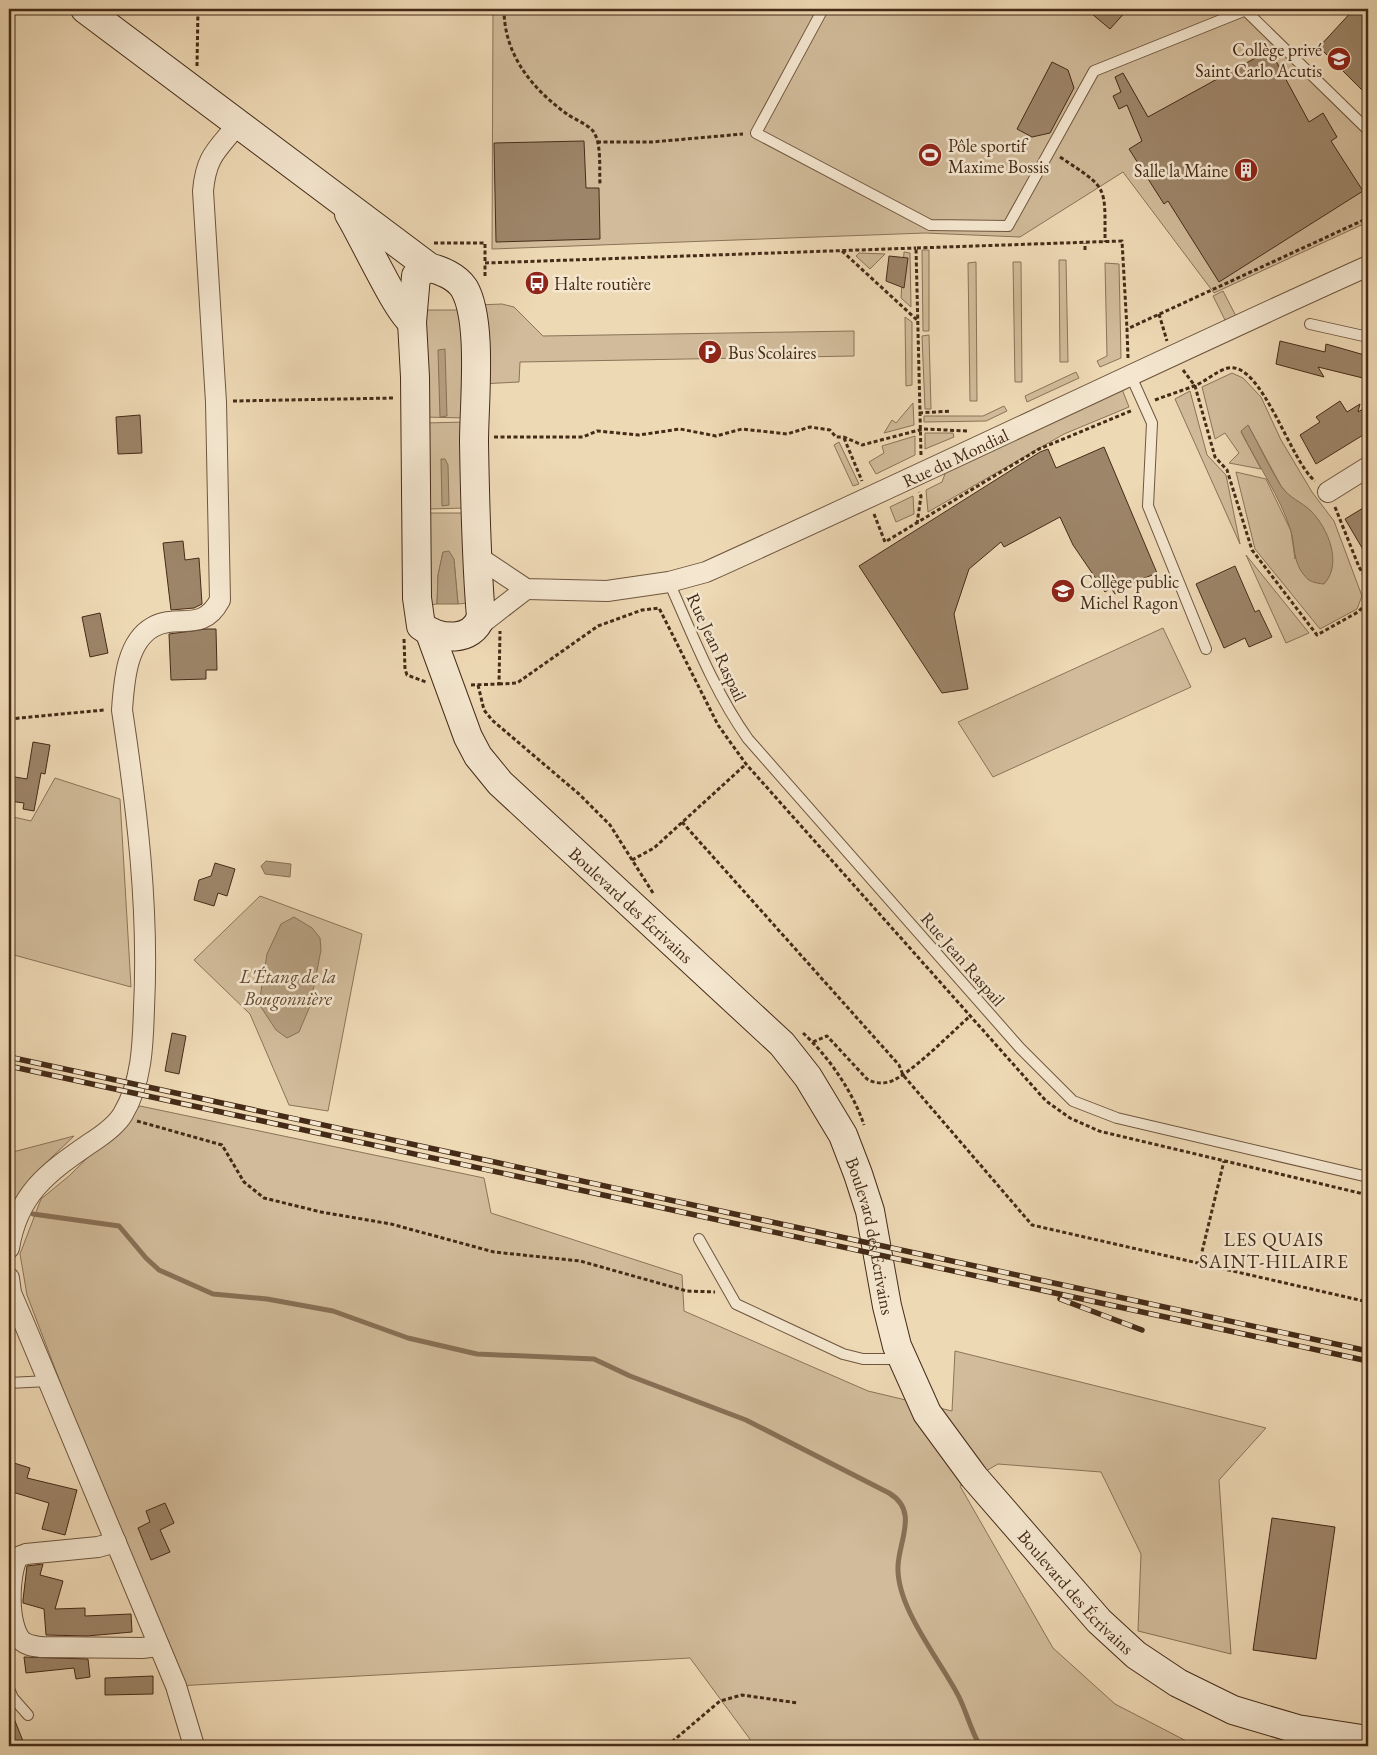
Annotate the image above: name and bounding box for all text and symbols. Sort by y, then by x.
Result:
place label: Collège privé Saint Carlo Acutis [1195,38,1322,82]
school or university icon: Collège privé Saint Carlo Acutis [1326,46,1352,72]
place label: Pôle sportif Maxime Bossis [948,134,1049,178]
sports icon: Pôle sportif Maxime Bossis [917,142,943,168]
building icon: Salle la Maine [1233,157,1259,183]
place label: Salle la Maine [1134,159,1228,182]
bus stop icon: Halte routière [524,270,550,296]
place label: Halte routière [554,272,651,295]
parking icon: Bus Scolaires [697,339,723,365]
place label: Bus Scolaires [728,341,816,364]
street label: Rue du Mondial [898,423,1012,492]
place label: Collège public Michel Ragon [1080,570,1179,614]
school or university icon: Collège public Michel Ragon [1050,578,1076,604]
street label: Rue Jean Raspail [682,589,752,705]
street label: Boulevard des Écrivains [564,841,698,968]
street label: Rue Jean Raspail [916,907,1010,1011]
water label: L'Étang de la Bougonnière [239,964,336,1011]
street label: Boulevard des Écrivains [841,1154,900,1317]
district label: LES QUAIS SAINT-HILAIRE [1199,1227,1349,1274]
street label: Boulevard des Écrivains [1013,1525,1139,1659]

